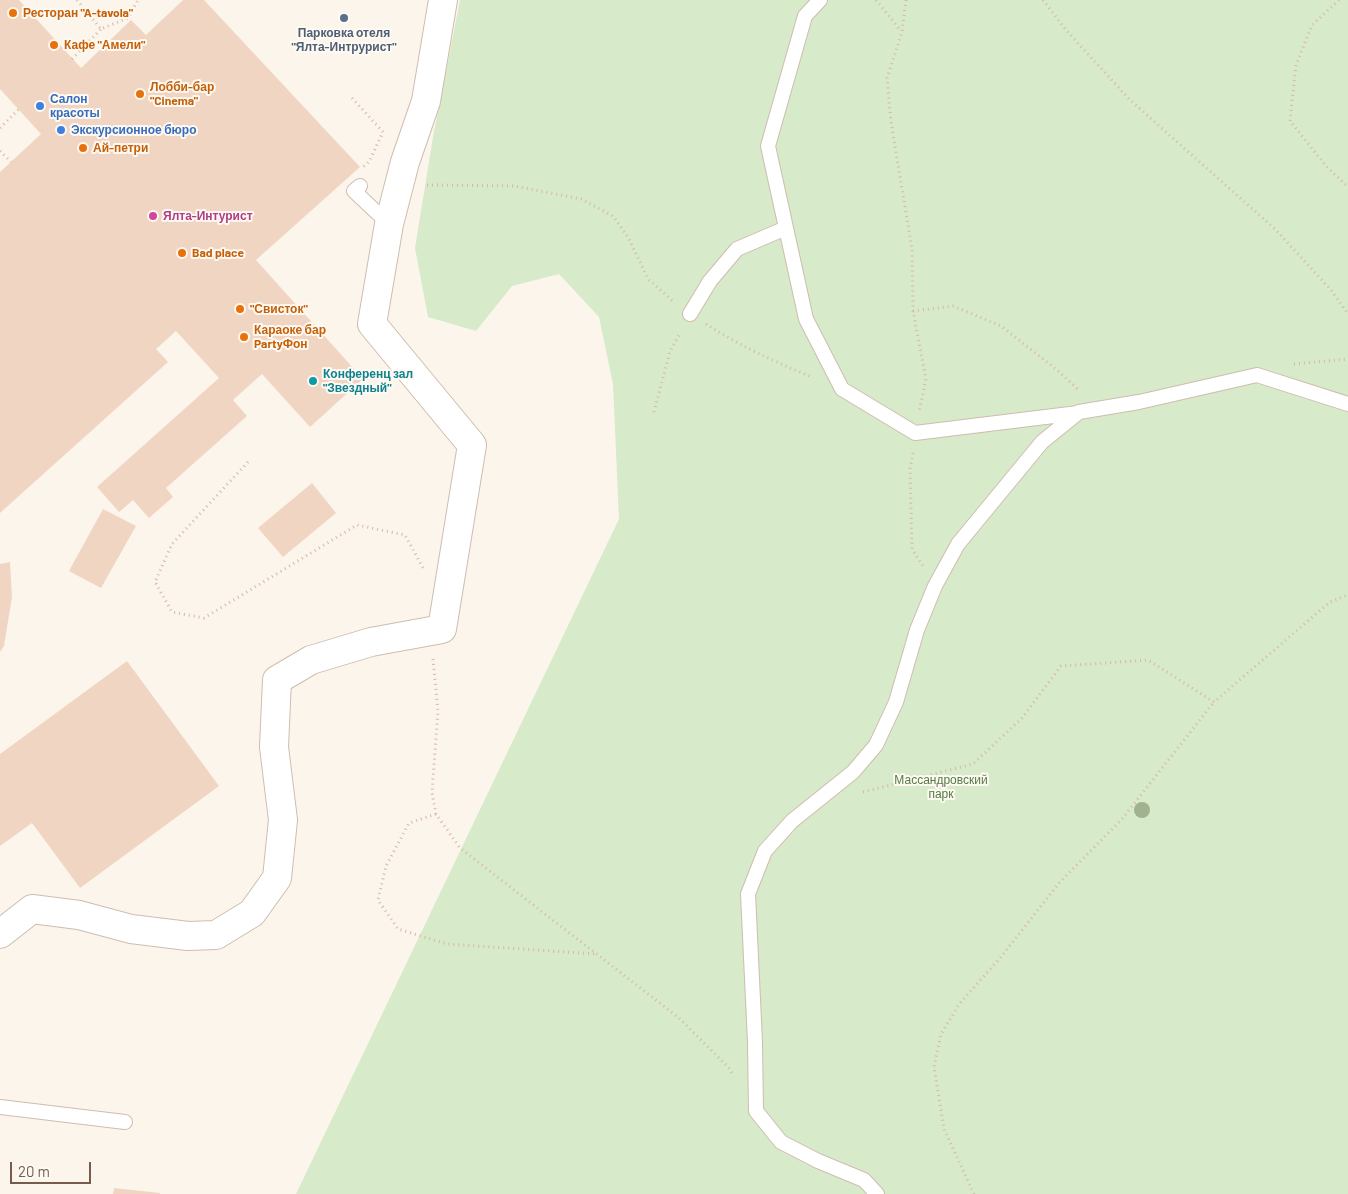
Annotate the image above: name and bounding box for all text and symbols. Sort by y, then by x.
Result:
place label: Ресторан "A-tavola" [23,6,133,20]
marker: Ресторан "A-tavola" [7,7,19,19]
marker: Парковка отеля "Ялта-Интрурист" [338,12,350,24]
place label: Парковка отеля "Ялта-Интрурист" [291,26,397,54]
place label: Кафе "Амели" [64,38,145,52]
marker: Кафе "Амели" [48,39,60,51]
place label: Лобби-бар "Cinema" [150,80,214,108]
marker: Лобби-бар "Cinema" [134,88,146,100]
place label: Салон красоты [50,92,100,120]
marker: Салон красоты [34,100,46,112]
place label: Экскурсионное бюро [71,123,197,137]
marker: Экскурсионное бюро [55,124,67,136]
place label: Ай-петри [93,141,148,155]
marker: Ай-петри [77,142,89,154]
place label: Ялта-Интурист [163,209,253,223]
marker: Ялта-Интурист [147,210,159,222]
place label: Bad place [192,246,244,260]
marker: Bad place [176,247,188,259]
place label: "Свисток" [250,302,308,316]
marker: "Свисток" [234,303,246,315]
place label: Караоке бар PartyФон [254,323,326,351]
marker: Караоке бар PartyФон [238,331,250,343]
place label: Конференц зал "Звездный" [323,367,413,395]
marker: Конференц зал "Звездный" [307,375,319,387]
park label: Массандровский парк [894,773,988,801]
scale bar [12,1152,94,1184]
text: 20 m [18,1162,50,1180]

